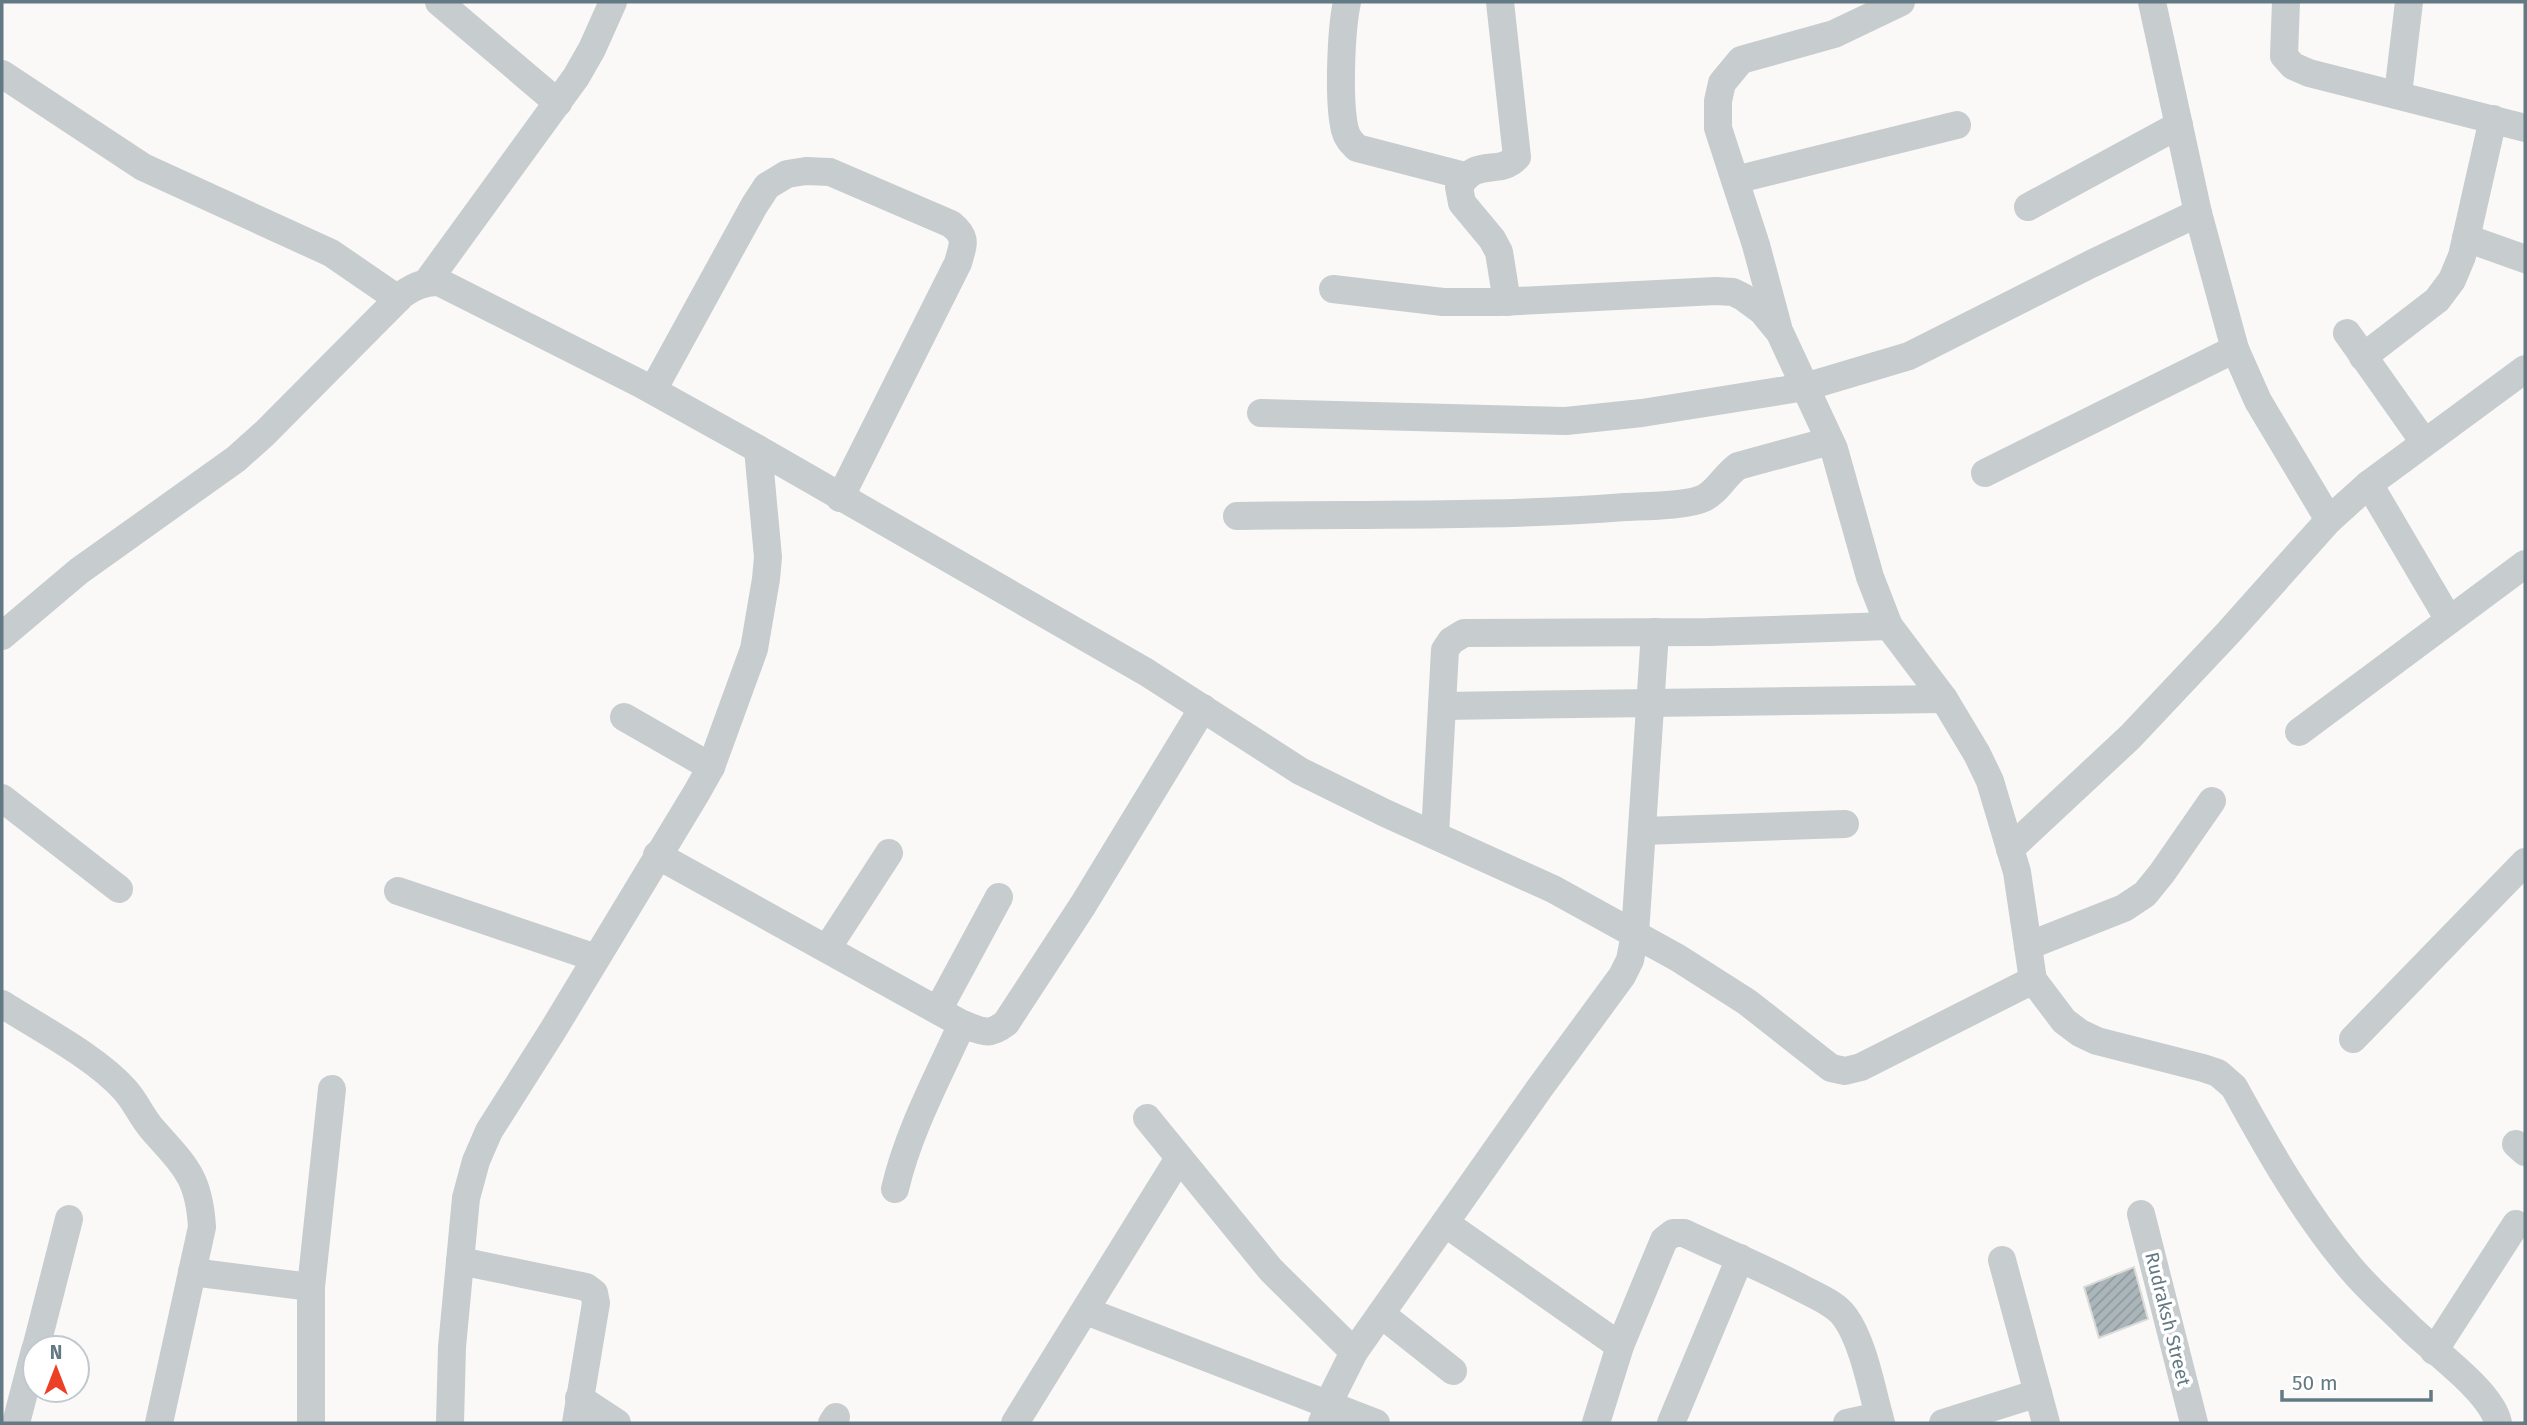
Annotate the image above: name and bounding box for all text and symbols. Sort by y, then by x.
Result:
street label: Rudraksh Street [2140,1250,2196,1388]
north arrow [21,1334,91,1404]
text: N [50,1341,62,1364]
scale bar [2282,1358,2431,1402]
text: 50 m [2292,1370,2338,1396]

